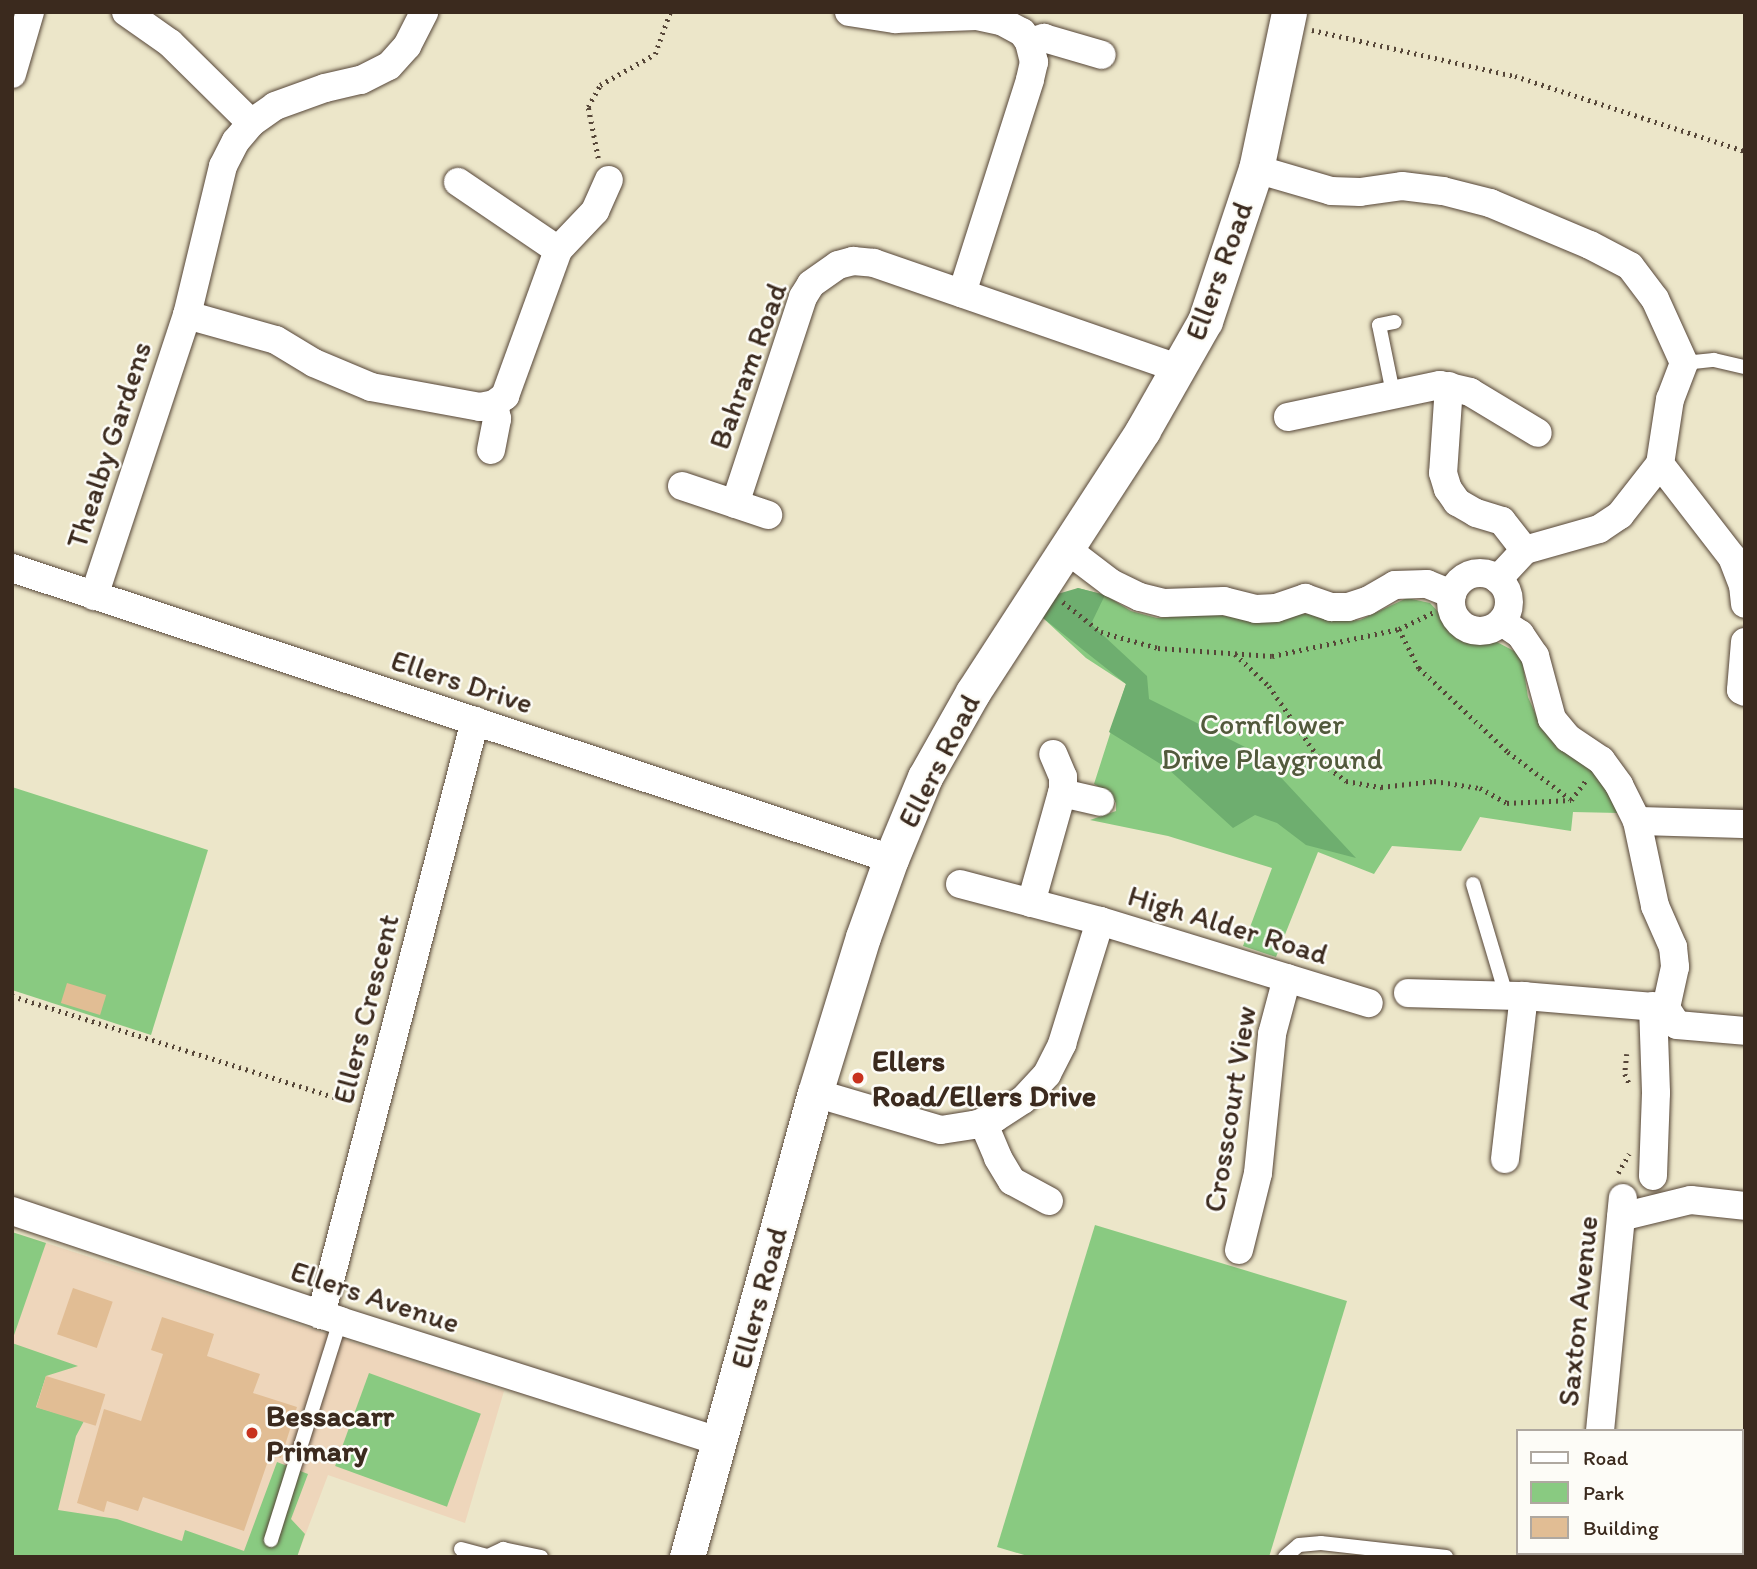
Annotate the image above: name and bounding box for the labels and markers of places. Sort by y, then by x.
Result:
place label: Ellers Road/Ellers Drive [872,1043,1097,1114]
marker: Ellers Road/Ellers Drive [850,1070,866,1086]
place label: Bessacarr Primary [266,1398,394,1468]
marker: Bessacarr Primary [244,1425,260,1441]

